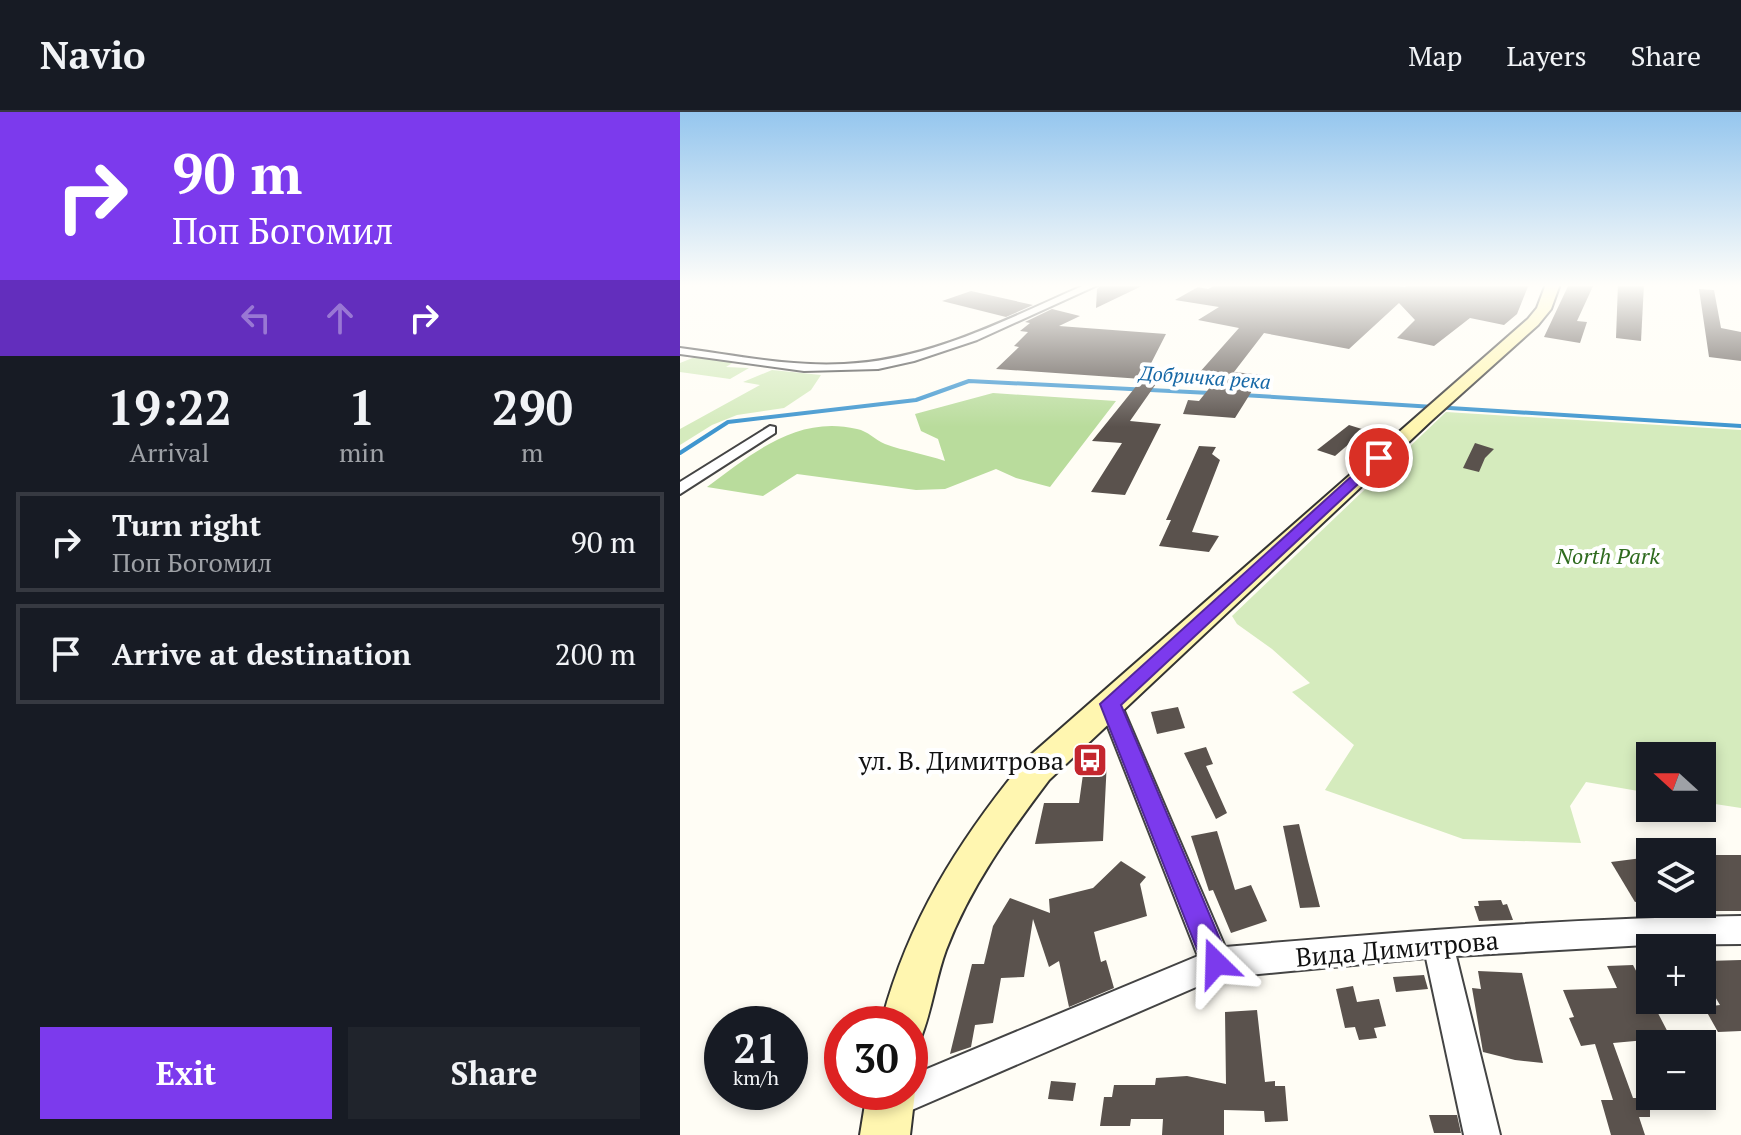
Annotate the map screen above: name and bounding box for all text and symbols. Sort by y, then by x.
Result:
text: Navio [40,30,146,80]
text: Map [1408,37,1462,74]
text: Layers [1506,37,1587,74]
text: Share [1631,37,1701,74]
text: 90 m [172,136,302,210]
icon: right [40,144,144,248]
text: Поп Богомил [172,207,393,254]
icon: left [234,296,278,340]
icon: ahead [318,296,362,340]
icon: right [402,296,446,340]
water label: Добричка река [1136,359,1272,395]
text: 19:22 [107,375,232,439]
text: 1 [348,375,375,439]
text: 290 [492,375,573,439]
pin [1345,424,1413,492]
text: Arrival [130,435,209,469]
text: min [339,435,385,469]
text: m [521,435,544,469]
icon: arrive [1357,436,1401,480]
text: Turn right [112,505,261,545]
icon: right [44,520,88,564]
text: 90 m [571,522,636,562]
park label: North Park [1555,541,1660,570]
text: Поп Богомил [112,545,272,579]
icon: arrive [44,632,88,676]
text: Arrive at destination [112,634,411,674]
text: 200 m [555,634,636,674]
bus stop icon: ул. В. Димитрова [1071,741,1109,779]
north arrow [1636,742,1716,822]
map controls [1636,742,1716,1110]
place label: ул. В. Димитрова [858,743,1064,777]
button: layers [1636,838,1716,918]
position arrow [1174,921,1258,1005]
street label: Вида Димитрова [1294,922,1500,974]
button: + [1636,934,1716,1014]
speed limit sign: 30 [824,1006,928,1110]
text: 21 [733,1021,779,1074]
button: Exit [40,1027,332,1119]
button: Share [348,1027,640,1119]
button: − [1636,1030,1716,1110]
text: km/h [733,1064,779,1091]

